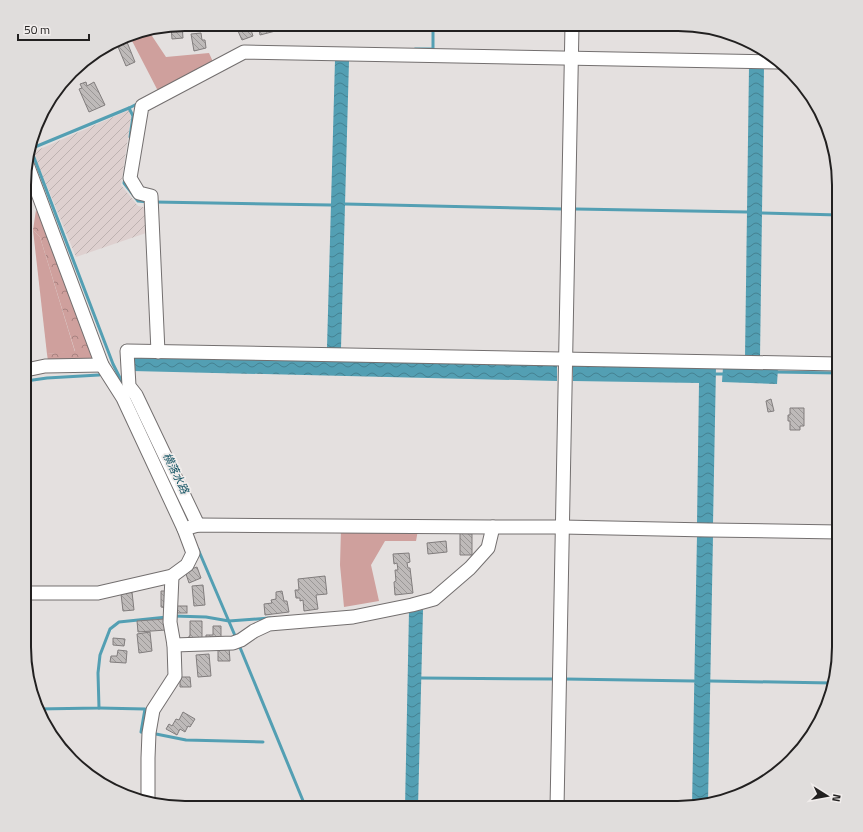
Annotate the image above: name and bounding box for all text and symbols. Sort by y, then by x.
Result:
scale bar [18,16,89,42]
text: 50 m [24,20,50,39]
water label: 横落水路 [159,450,193,497]
north arrow [807,776,847,816]
text: N [828,793,845,803]

